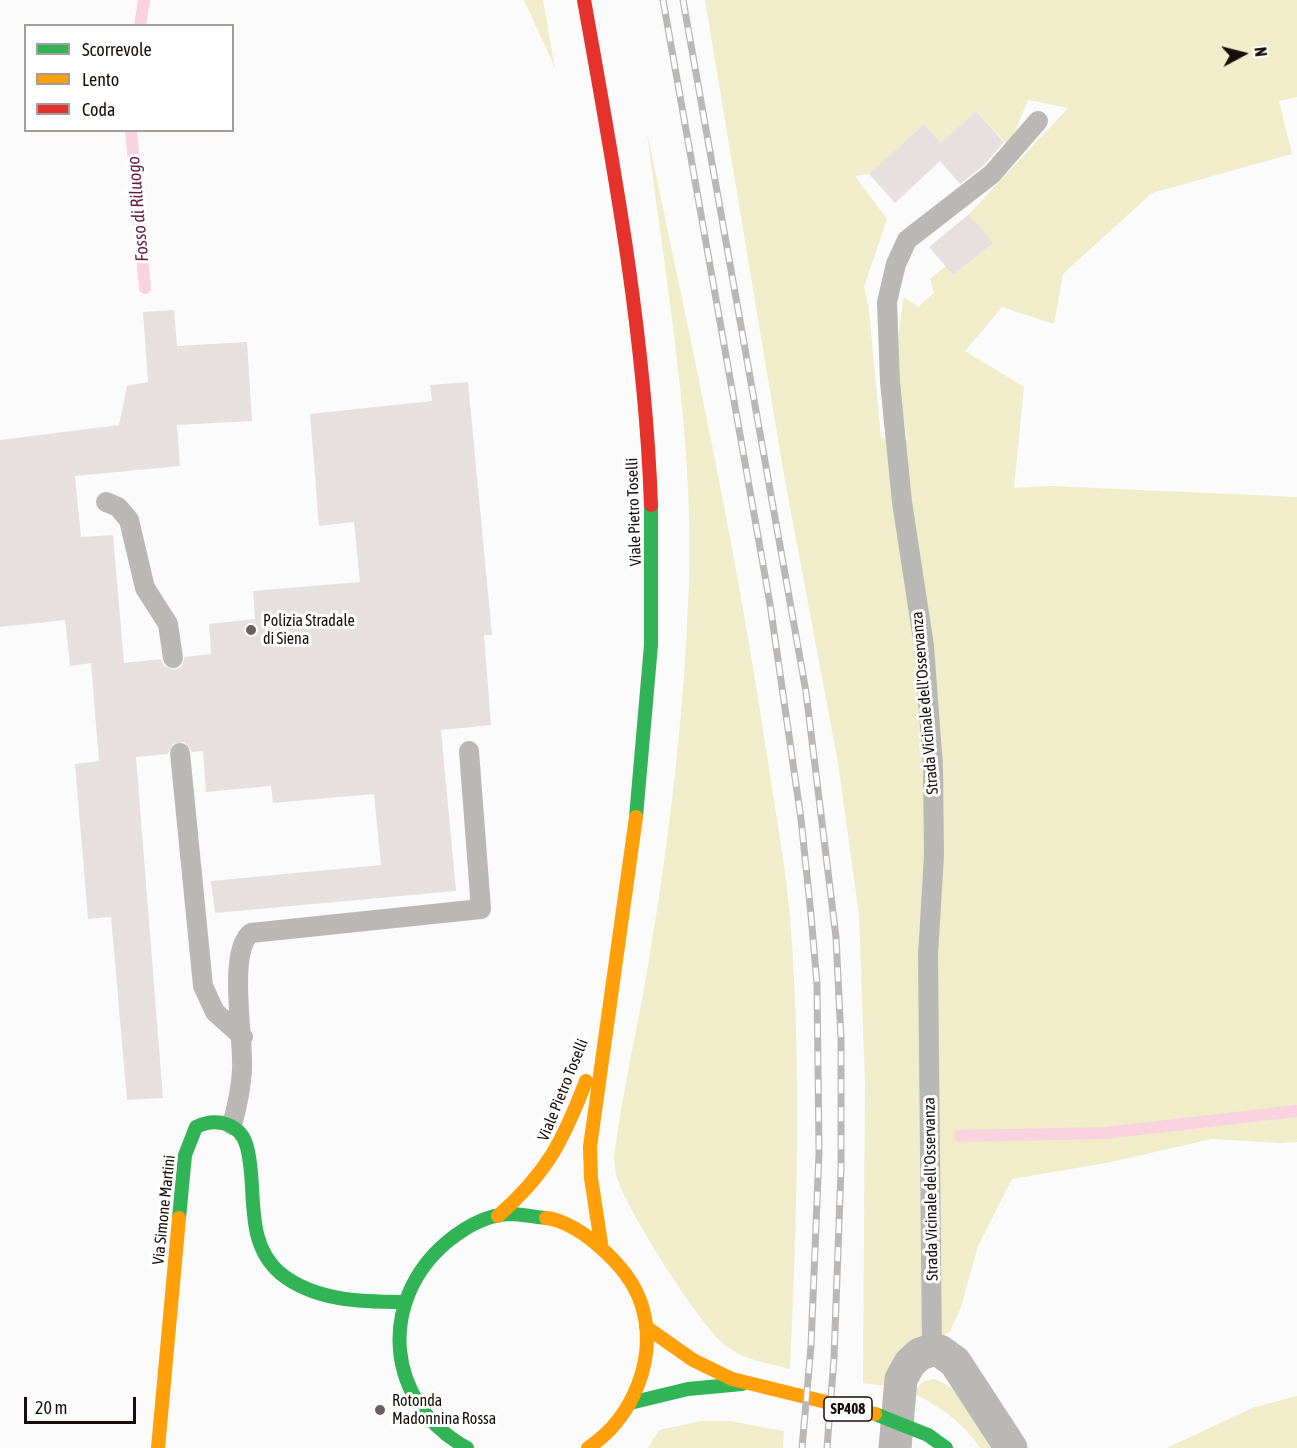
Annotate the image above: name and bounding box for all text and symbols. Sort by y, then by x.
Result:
legend [24,24,234,132]
north arrow [1213,24,1273,84]
text: Scorrevole [82,39,152,60]
text: N [1251,46,1270,58]
text: Lento [82,69,119,90]
text: Coda [82,99,115,120]
water label: Fosso di Riluogo [123,155,153,263]
street label: Viale Pietro Toselli [623,457,645,567]
place label: Polizia Stradale di Siena [263,611,355,649]
street label: Strada Vicinale dell'Osservanza [907,611,943,795]
marker: Polizia Stradale di Siena [244,623,258,637]
street label: Viale Pietro Toselli [534,1036,592,1144]
street label: Strada Vicinale dell'Osservanza [920,1097,942,1281]
street label: Via Simone Martini [149,1154,179,1266]
scale bar [27,1385,140,1423]
place label: Rotonda Madonnina Rossa [392,1391,496,1429]
text: 20 m [35,1397,67,1418]
road number: SP408 [824,1397,872,1421]
marker: Rotonda Madonnina Rossa [373,1403,387,1417]

